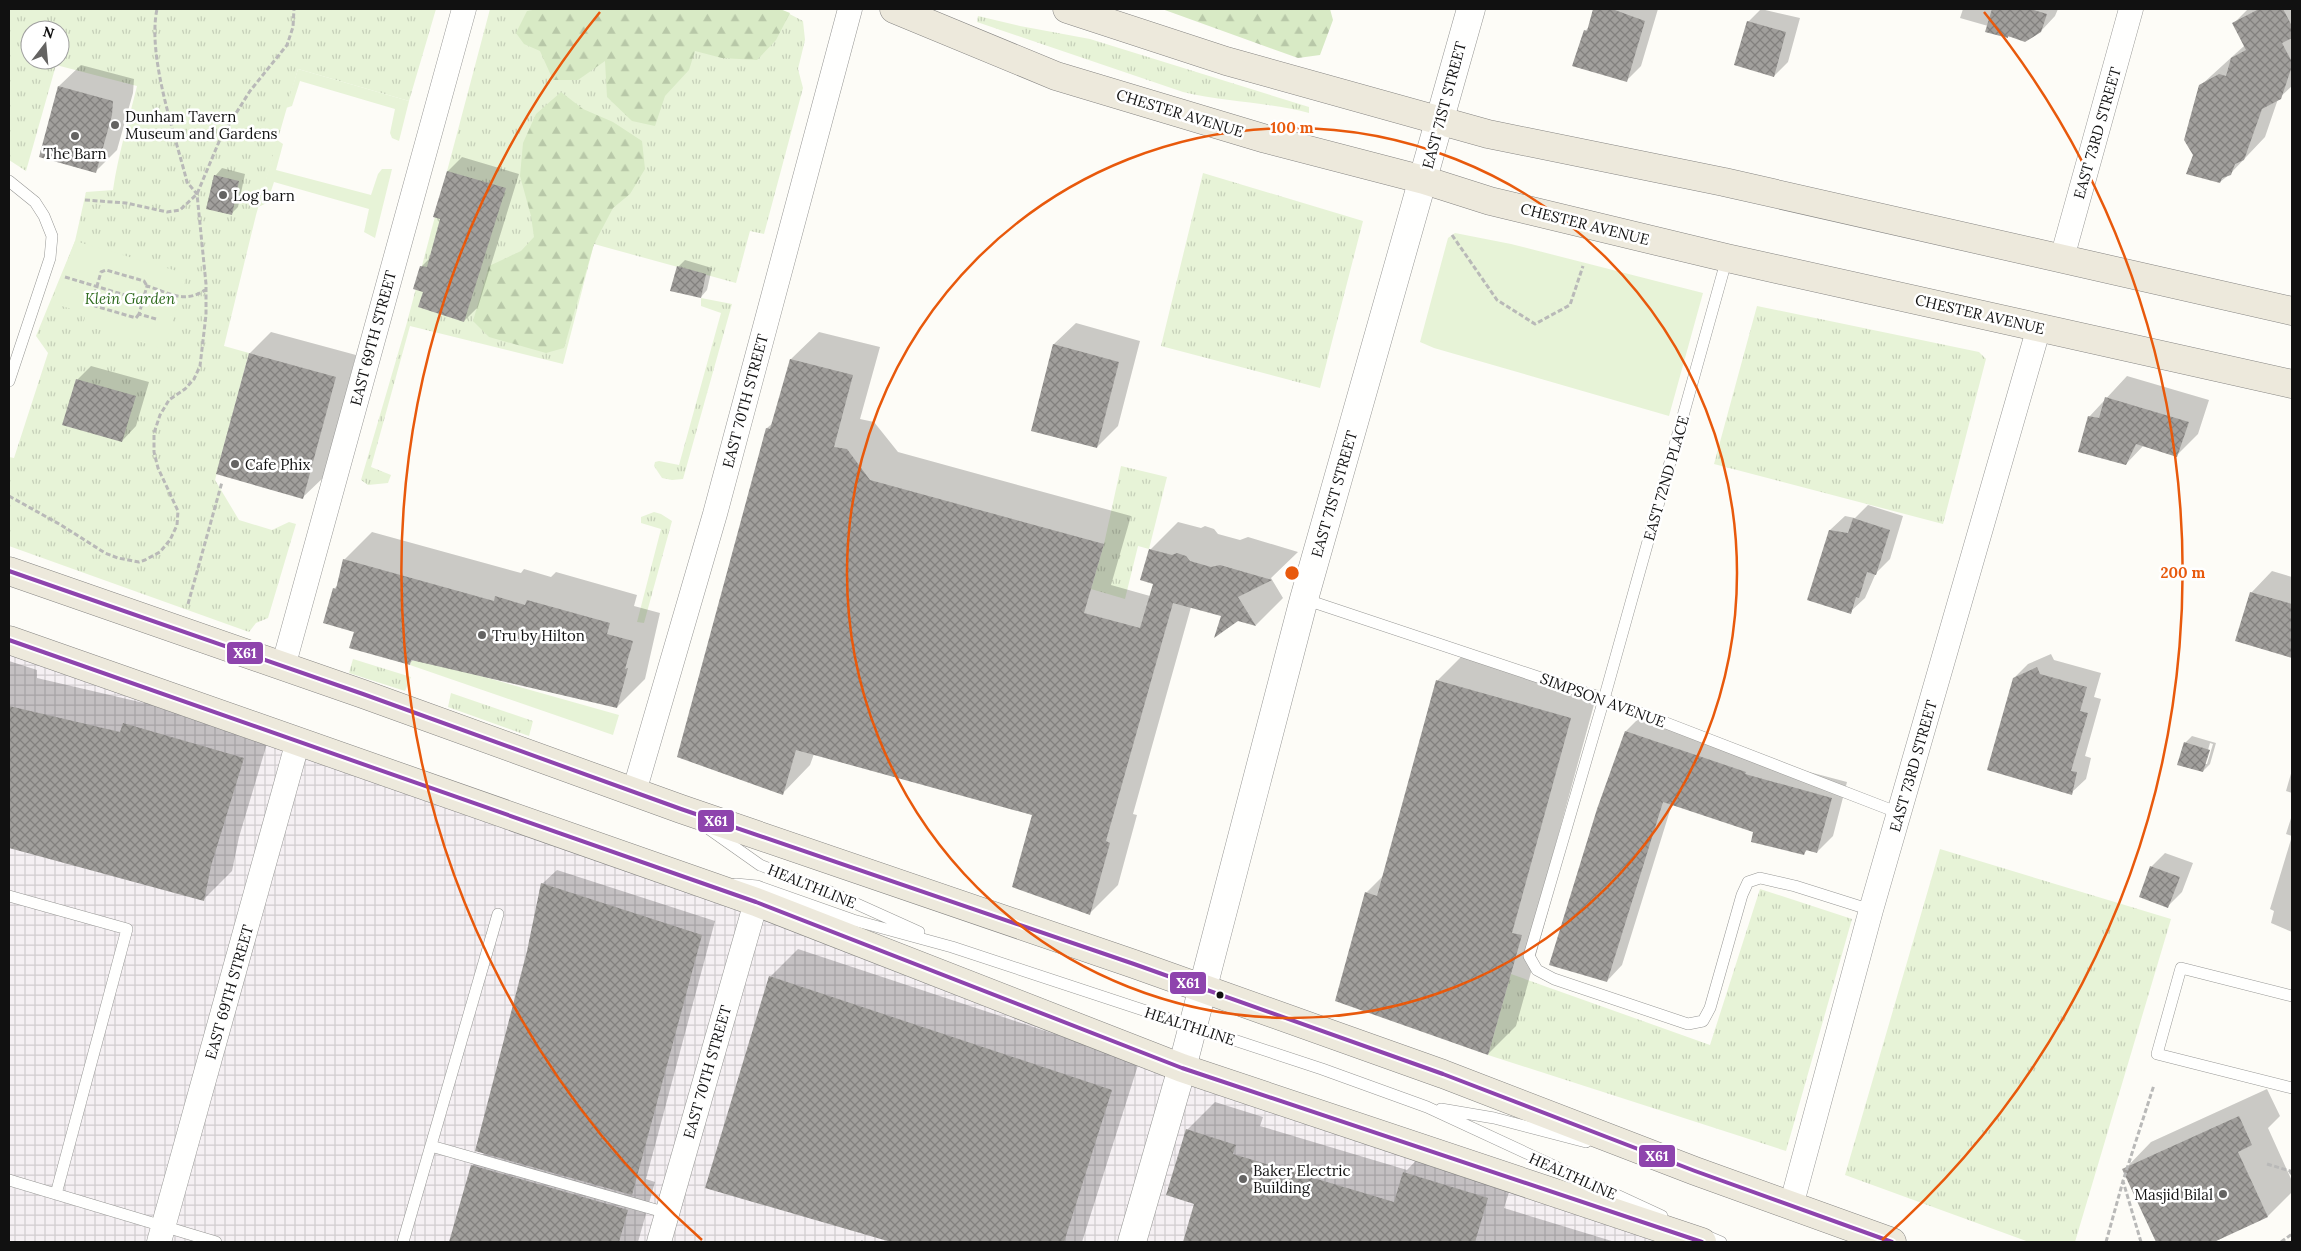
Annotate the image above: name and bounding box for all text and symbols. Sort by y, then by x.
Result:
north arrow [20,20,70,70]
text: N [41,22,56,43]
street label: EAST 71ST STREET [1418,39,1470,171]
street label: EAST 73RD STREET [2069,64,2125,201]
street label: CHESTER AVENUE [1114,85,1246,141]
place label: Dunham Tavern Museum and Gardens [125,107,278,143]
text: 100 m [1271,118,1314,137]
marker: Dunham Tavern Museum and Gardens [109,119,121,131]
marker: The Barn [69,130,81,142]
place label: The Barn [43,144,107,163]
place label: Log barn [233,186,295,205]
marker: Log barn [217,189,229,201]
street label: CHESTER AVENUE [1519,199,1651,249]
street label: EAST 69TH STREET [346,268,400,408]
park label: Klein Garden [85,289,176,308]
street label: CHESTER AVENUE [1913,290,2047,338]
street label: EAST 70TH STREET [718,331,772,470]
street label: EAST 72ND PLACE [1639,413,1693,543]
street label: EAST 71ST STREET [1307,428,1361,560]
place label: Cafe Phix [245,455,310,474]
marker: Cafe Phix [229,458,241,470]
text: 200 m [2161,563,2206,582]
centre of rings [1283,564,1301,582]
place label: Tru by Hilton [492,626,585,645]
marker: Tru by Hilton [476,629,488,641]
line badge: X61 [226,641,264,665]
text: X61 [233,644,257,662]
street label: SIMPSON AVENUE [1538,668,1668,732]
street label: EAST 73RD STREET [1885,697,1941,834]
line badge: X61 [697,809,735,833]
text: X61 [704,812,728,830]
street label: HEALTHLINE [765,860,859,912]
street label: EAST 69TH STREET [201,922,257,1062]
line badge: X61 [1169,971,1207,995]
text: X61 [1176,974,1200,992]
unlabelled marker [1215,990,1225,1000]
street label: HEALTHLINE [1142,1002,1238,1050]
street label: EAST 70TH STREET [679,1003,735,1141]
line badge: X61 [1638,1144,1676,1168]
text: X61 [1645,1147,1669,1165]
street label: HEALTHLINE [1526,1148,1620,1204]
place label: Baker Electric Building [1253,1161,1350,1197]
marker: Baker Electric Building [1237,1173,1249,1185]
place label: Masjid Bilal [2134,1185,2213,1204]
marker: Masjid Bilal [2217,1188,2229,1200]

